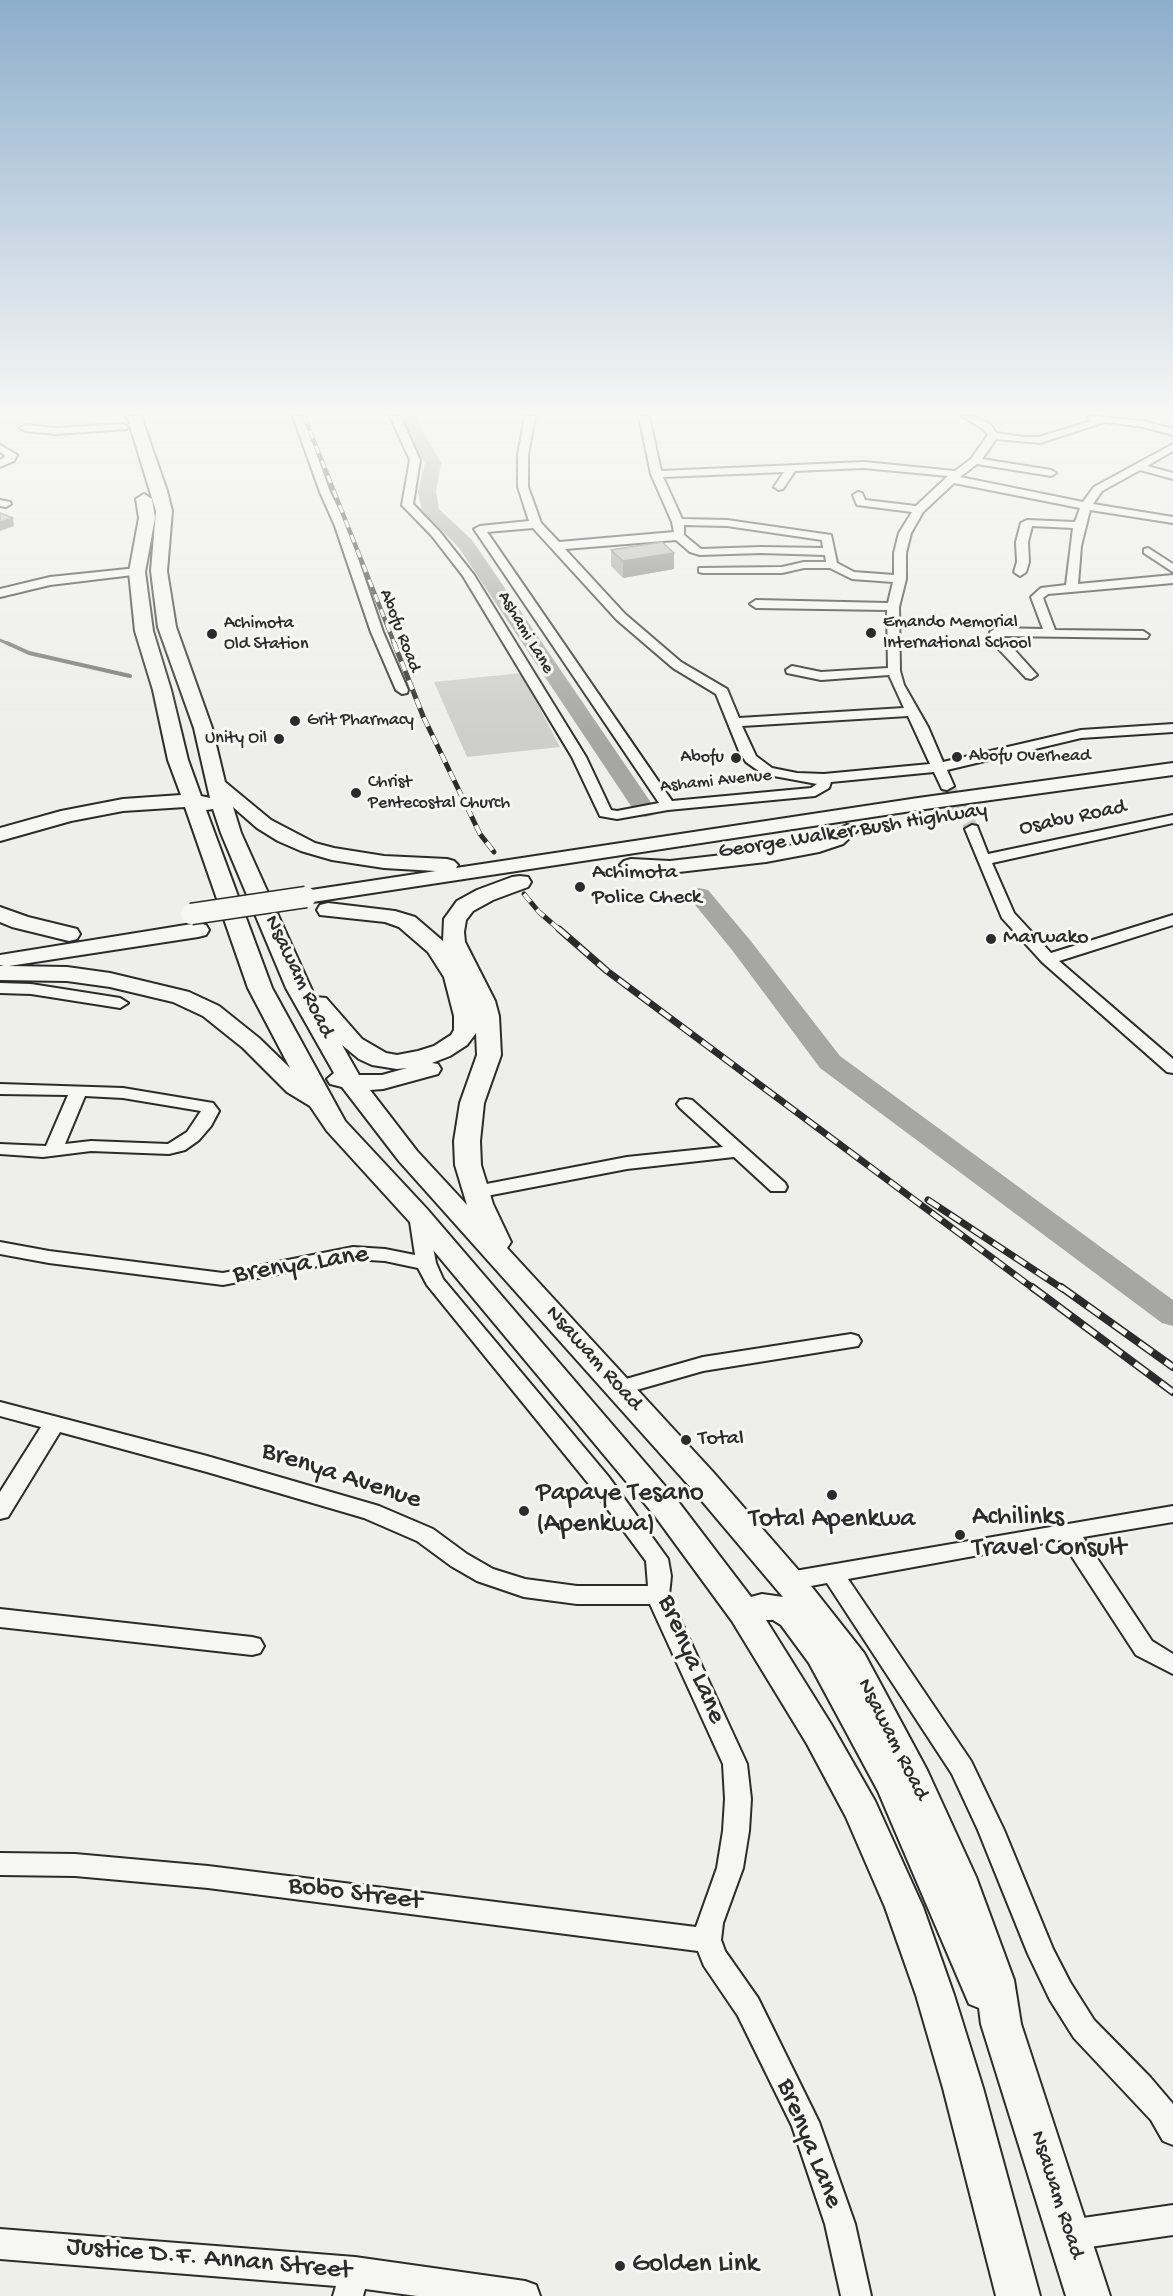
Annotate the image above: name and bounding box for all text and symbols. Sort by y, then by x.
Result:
street label: Abofu Road [373,587,425,675]
street label: Ashami Lane [492,588,558,678]
place label: Emando Memorial International School [883,612,1032,654]
place label: Achimota Old Station [224,613,308,656]
marker: Emando Memorial International School [864,626,878,640]
marker: Achimota Old Station [205,627,219,641]
place label: Grit Pharmacy [307,710,414,732]
marker: Grit Pharmacy [288,714,302,728]
place label: Unity Oil [205,728,267,750]
marker: Unity Oil [272,732,286,746]
place label: Abofu Overhead [969,746,1091,768]
place label: Abofu [681,747,724,769]
marker: Abofu Overhead [950,750,964,764]
marker: Abofu [729,751,743,765]
street label: Ashami Avenue [659,765,773,799]
place label: Christ Pentecostal Church [368,772,510,814]
marker: Christ Pentecostal Church [349,786,363,800]
street label: Osabu Road [1017,795,1129,843]
street label: George Walker Bush Highway [717,798,989,866]
place label: Achimota Police Check [592,861,702,912]
marker: Achimota Police Check [573,880,587,894]
street label: Nsawam Road [257,912,339,1042]
place label: Marwako [1003,926,1089,952]
marker: Marwako [984,932,998,946]
street label: Brenya Lane [231,1239,371,1293]
street label: Nsawam Road [539,1301,647,1417]
place label: Total [698,1427,744,1453]
marker: Total [679,1433,693,1447]
street label: Brenya Avenue [257,1436,425,1518]
place label: Papaye Tesano (Apenkwa) [536,1479,704,1542]
marker: Total Apenkwa [825,1488,839,1502]
place label: Achilinks Travel Consult [972,1503,1126,1566]
marker: Papaye Tesano (Apenkwa) [517,1504,531,1518]
place label: Total Apenkwa [749,1505,915,1537]
marker: Achilinks Travel Consult [953,1528,967,1542]
street label: Brenya Lane [648,1591,732,1729]
street label: Nsawam Road [850,1675,934,1805]
street label: Bobo Street [286,1871,424,1919]
street label: Brenya Lane [767,2075,849,2213]
street label: Nsawam Road [1023,2128,1089,2262]
street label: Justice D.F. Annan Street [65,2231,353,2289]
place label: Golden Link [632,2250,759,2282]
marker: Golden Link [613,2259,627,2273]

